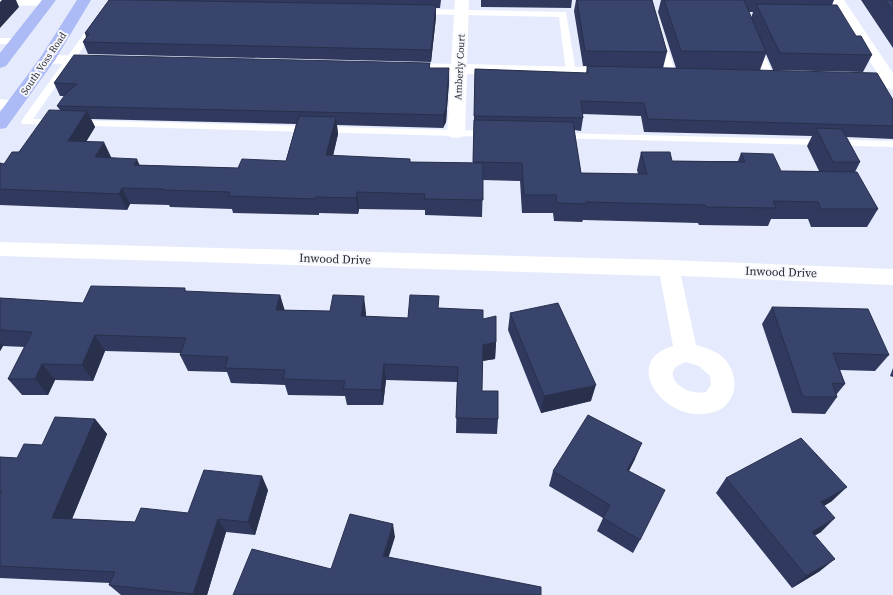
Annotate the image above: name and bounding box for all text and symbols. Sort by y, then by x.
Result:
street label: South Voss Road [18,29,69,97]
street label: Amberly Court [451,33,468,100]
street label: Inwood Drive [299,250,371,268]
street label: Inwood Drive [745,263,817,281]

